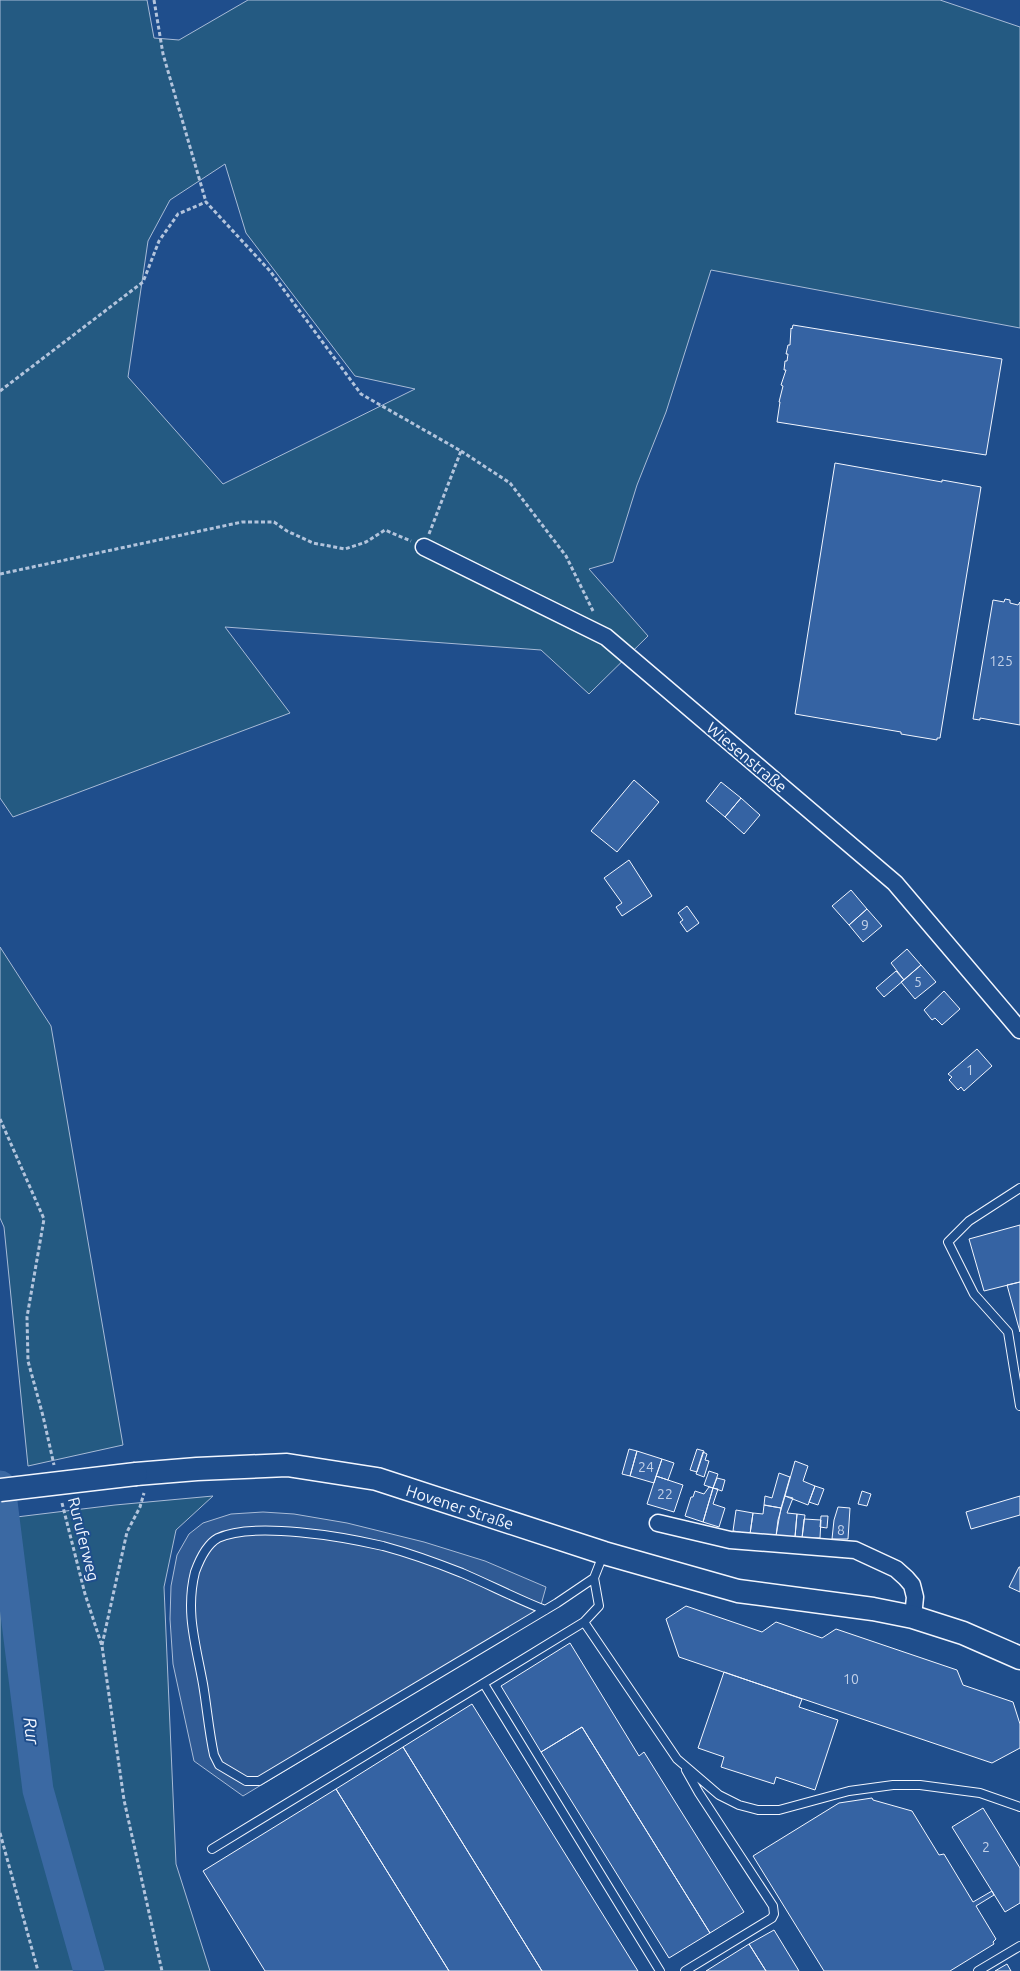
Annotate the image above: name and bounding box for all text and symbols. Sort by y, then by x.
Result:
house number: 125 [989,653,1013,669]
street label: Wiesenstraße [703,718,791,796]
house number: 9 [861,917,869,933]
house number: 5 [914,974,922,990]
house number: 1 [966,1062,974,1078]
house number: 24 [638,1459,654,1475]
street label: Hovener Straße [404,1481,516,1533]
house number: 22 [657,1486,673,1502]
street label: Ruruferweg [65,1495,103,1583]
house number: 8 [837,1522,845,1538]
house number: 10 [843,1671,859,1687]
water label: Rur [20,1716,44,1747]
house number: 2 [982,1839,990,1855]

